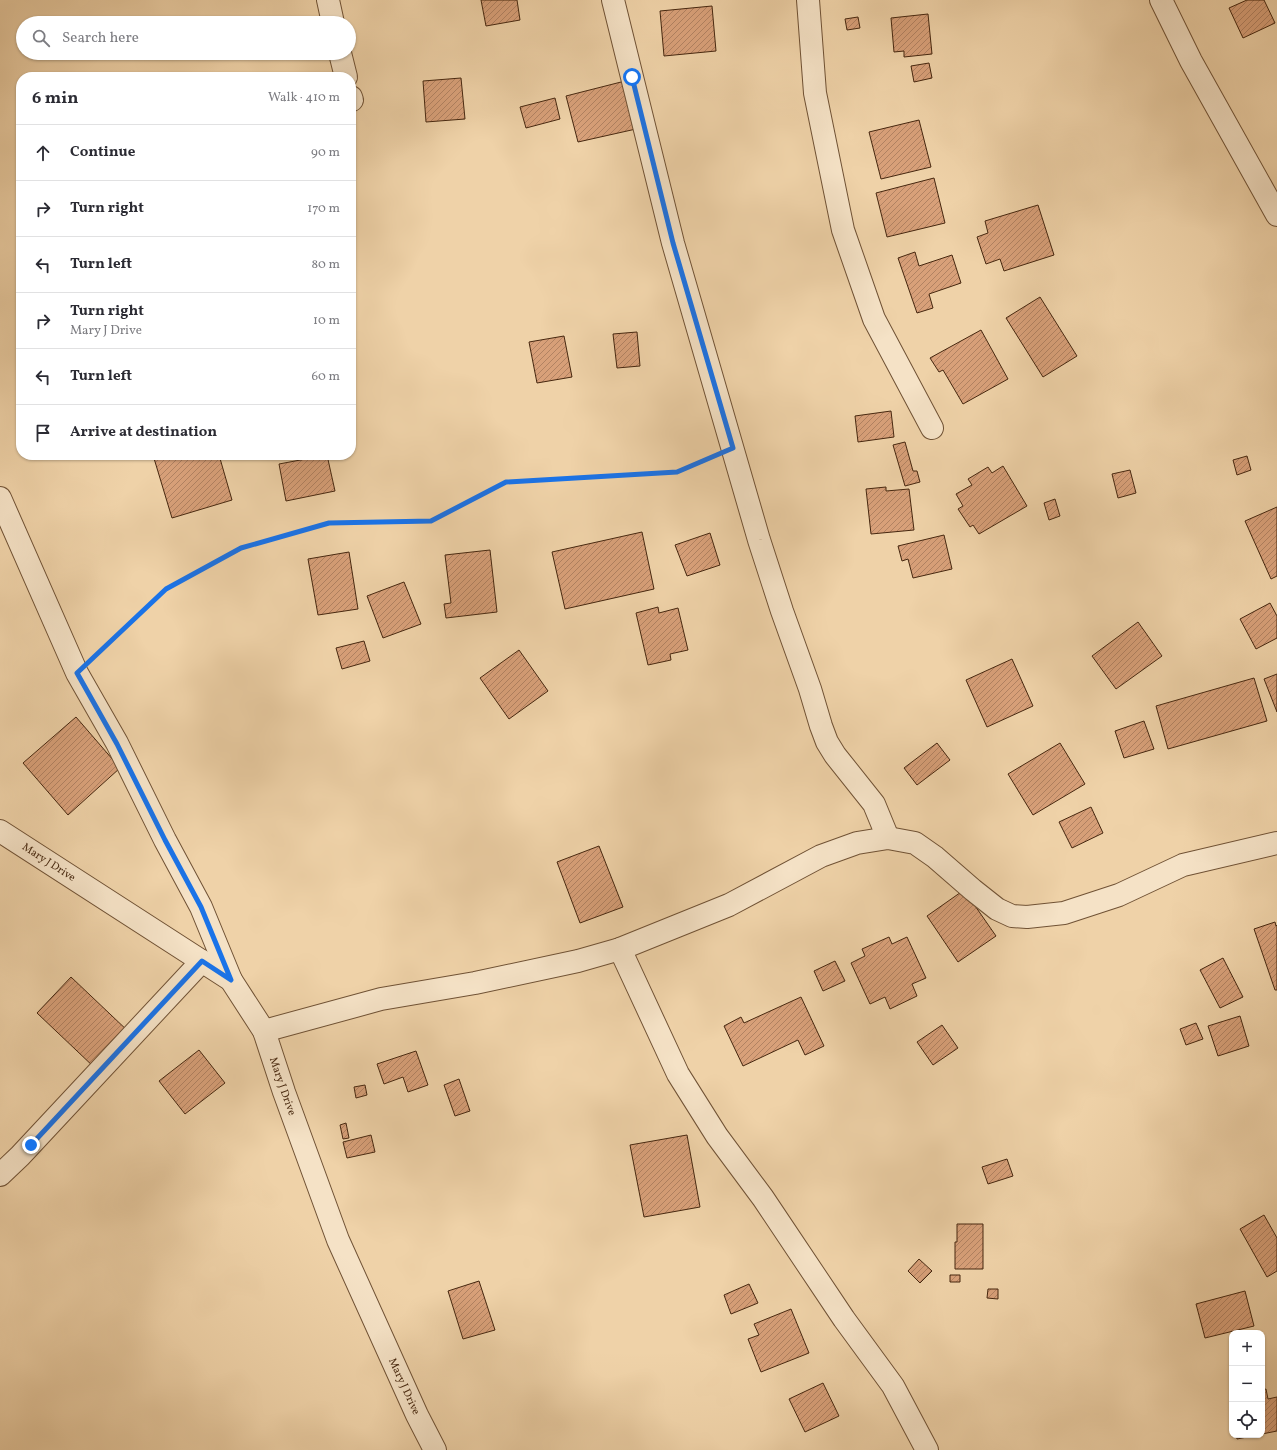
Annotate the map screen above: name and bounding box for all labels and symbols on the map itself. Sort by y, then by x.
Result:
route start [623,68,641,86]
street label: Mary J Drive [19,840,78,885]
street label: Mary J Drive [266,1055,299,1118]
route end [22,1136,40,1154]
street label: Mary J Drive [385,1356,423,1417]

